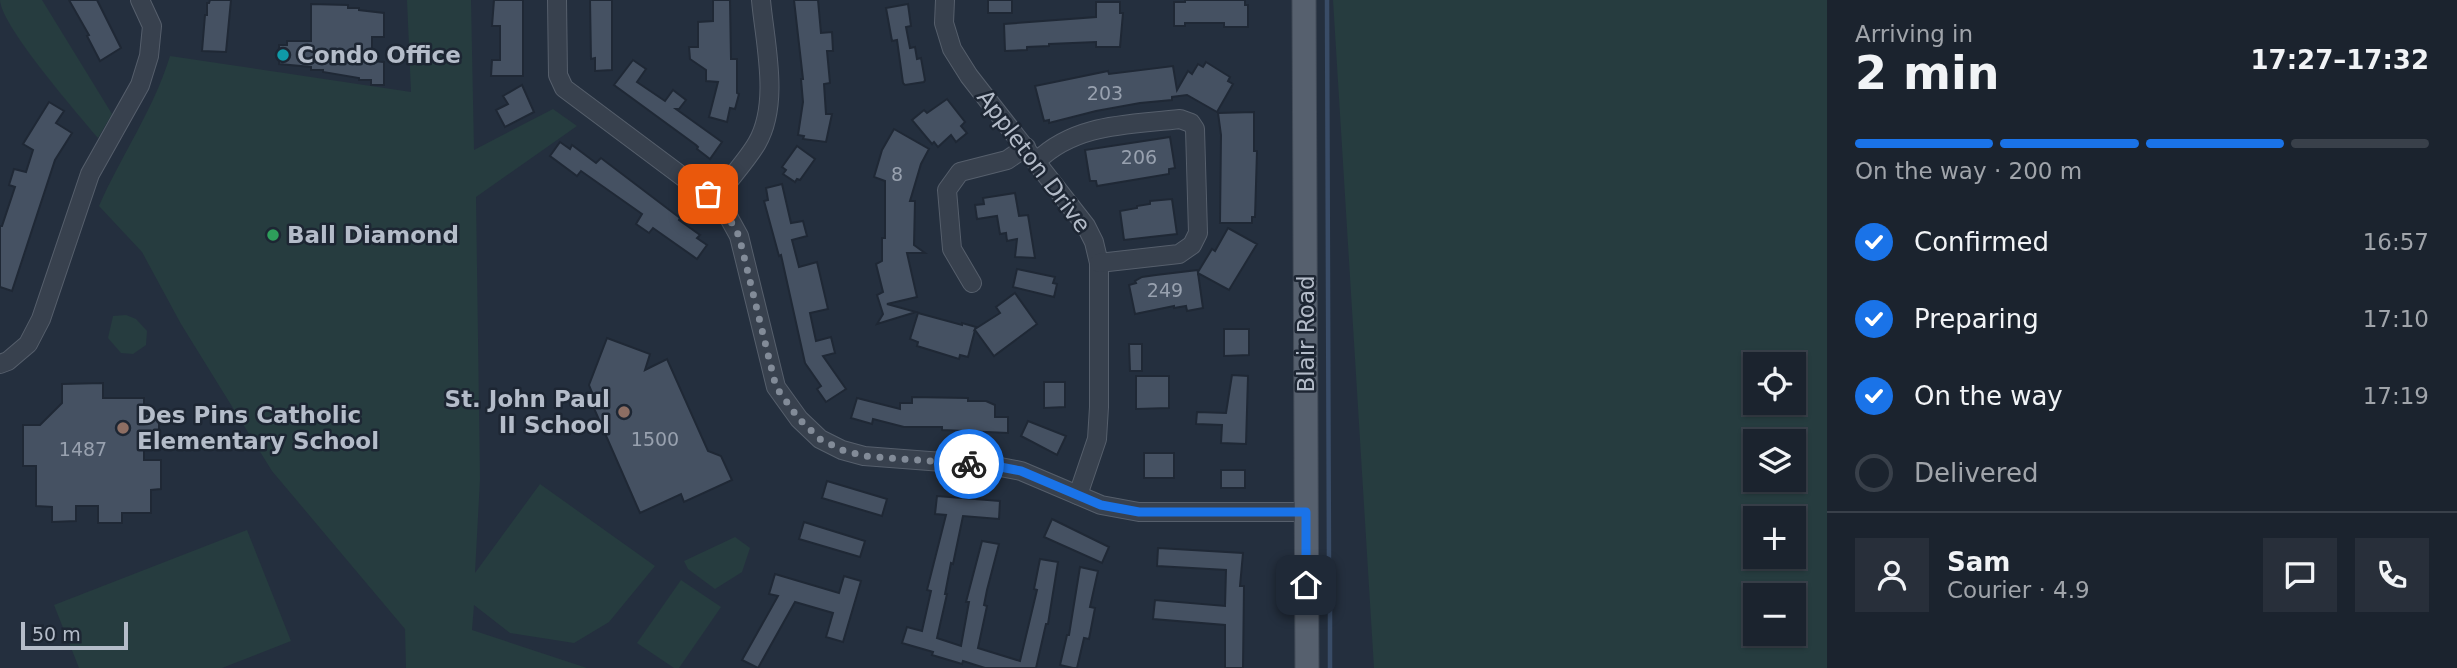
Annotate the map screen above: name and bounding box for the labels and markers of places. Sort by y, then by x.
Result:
place label: Condo Office [297,42,461,68]
marker: Condo Office [275,47,291,63]
pin [678,164,738,224]
place label: Ball Diamond [287,222,459,248]
marker: Ball Diamond [265,227,281,243]
place label: St. John Paul II School [445,386,610,438]
place label: Des Pins Catholic Elementary School [137,402,379,454]
marker: St. John Paul II School [616,404,632,420]
marker: Des Pins Catholic Elementary School [115,420,131,436]
pin [1276,555,1336,615]

